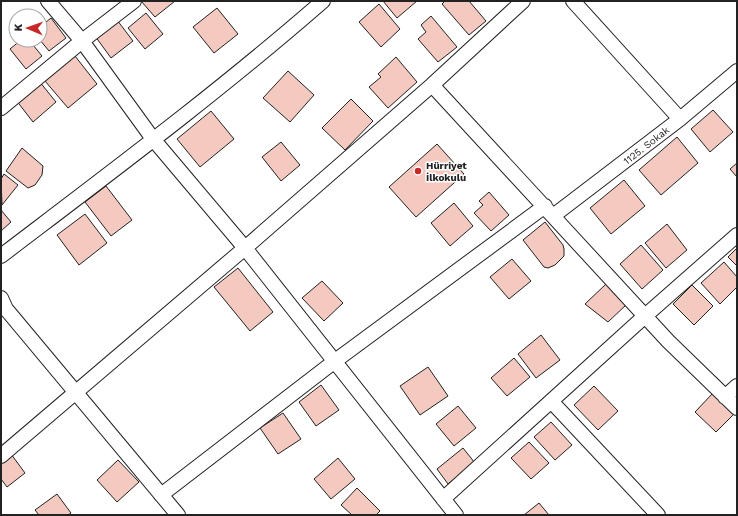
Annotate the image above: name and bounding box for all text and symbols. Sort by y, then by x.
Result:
north arrow [8,8,48,48]
text: K [12,23,25,32]
street label: 1125. Sokak [621,124,672,167]
place label: Hürriyet İlkokulu [426,160,467,183]
marker: Hürriyet İlkokulu [413,166,423,176]

